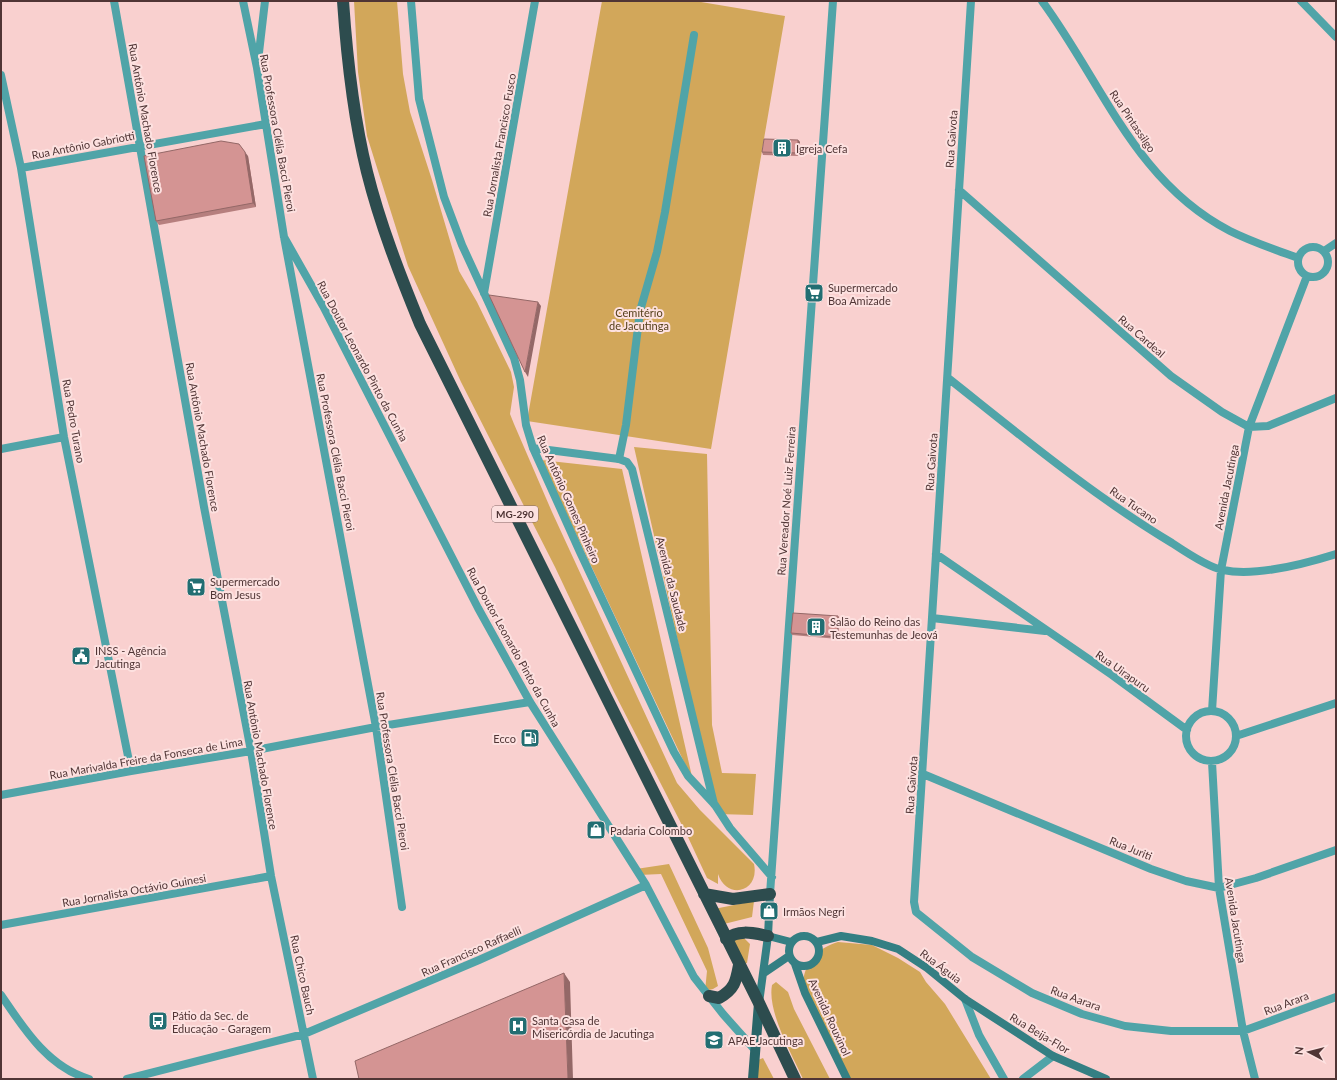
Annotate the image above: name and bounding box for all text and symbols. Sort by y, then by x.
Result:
street label: Rua Antônio Machado Florence [126,42,166,194]
street label: Rua Professora Clélia Bacci Pieroi [258,53,298,213]
street label: Rua Jornalista Francisco Fusco [480,72,518,218]
street label: Rua Pintassilgo [1107,87,1159,155]
street label: Rua Gaivota [942,109,960,169]
street label: Rua Antônio Gabriotti [30,129,136,161]
building icon: Igreja Cefa [771,137,793,159]
place label: Igreja Cefa [796,142,847,155]
street label: Rua Doutor Leonardo Pinto da Cunha [315,278,411,444]
place label: Supermercado Boa Amizade [828,281,898,307]
supermarket icon: Supermercado Boa Amizade [803,282,825,304]
park label: Cemitério de Jacutinga [609,306,669,332]
street label: Rua Cardeal [1116,312,1168,360]
street label: Rua Antônio Machado Florence [183,361,223,513]
street label: Rua Professora Clélia Bacci Pieroi [314,372,358,532]
street label: Rua Pedro Turano [60,378,88,464]
street label: Rua Vereador Noé Luiz Ferreira [774,426,798,576]
street label: Rua Gaivota [922,432,940,492]
street label: Rua Antônio Gomes Pinheiro [535,433,603,565]
street label: Avenida Jacutinga [1211,443,1241,531]
street label: Rua Tucano [1108,484,1160,526]
road number: MG-290 [492,506,538,522]
street label: Avenida da Saudade [654,535,690,633]
street label: Rua Doutor Leonardo Pinto da Cunha [465,565,563,729]
place label: Supermercado Bom Jesus [210,575,280,601]
supermarket icon: Supermercado Bom Jesus [185,576,207,598]
place label: Salão do Reino das Testemunhas de Jeová [830,615,938,641]
building icon: Salão do Reino das Testemunhas de Jeová [805,616,827,638]
place label: INSS - Agência Jacutinga [95,644,166,670]
public building icon: INSS - Agência Jacutinga [70,645,92,667]
street label: Rua Uirapuru [1093,647,1153,695]
street label: Rua Antônio Machado Florence [241,679,281,831]
street label: Rua Professora Clélia Bacci Pieroi [374,691,412,851]
fuel station icon: Ecco [519,727,541,749]
place label: Ecco [493,732,516,745]
street label: Rua Marivalda Freire da Fonseca de Lima [48,735,244,781]
street label: Rua Gaivota [902,755,920,815]
shop icon: Padaria Colombo [585,819,607,841]
place label: Padaria Colombo [610,824,692,837]
street label: Rua Juriti [1108,834,1154,863]
street label: Rua Jornalista Octávio Guinesi [61,871,207,909]
street label: Avenida Jacutinga [1223,876,1249,964]
shop icon: Irmãos Negri [758,900,780,922]
place label: Irmãos Negri [783,905,845,918]
street label: Rua Francisco Raffaelli [419,923,523,979]
street label: Rua Chico Bauch [288,934,318,1016]
street label: Rua Águia [918,946,964,986]
street label: Avenida Rouxinol [806,976,854,1058]
street label: Rua Aarara [1049,983,1103,1013]
street label: Rua Arara [1262,989,1310,1017]
place label: Pátio da Sec. de Educação - Garagem [172,1009,271,1035]
bus stop icon: Pátio da Sec. de Educação - Garagem [147,1010,169,1032]
street label: Rua Beija-Flor [1008,1010,1072,1056]
place label: Santa Casa de Misericórdia de Jacutinga [532,1014,654,1040]
hospital icon: Santa Casa de Misericórdia de Jacutinga [507,1015,529,1037]
school or university icon: APAE Jacutinga [703,1029,725,1051]
north arrow [1289,1032,1329,1072]
place label: APAE Jacutinga [728,1034,803,1047]
text: N [1292,1046,1306,1056]

